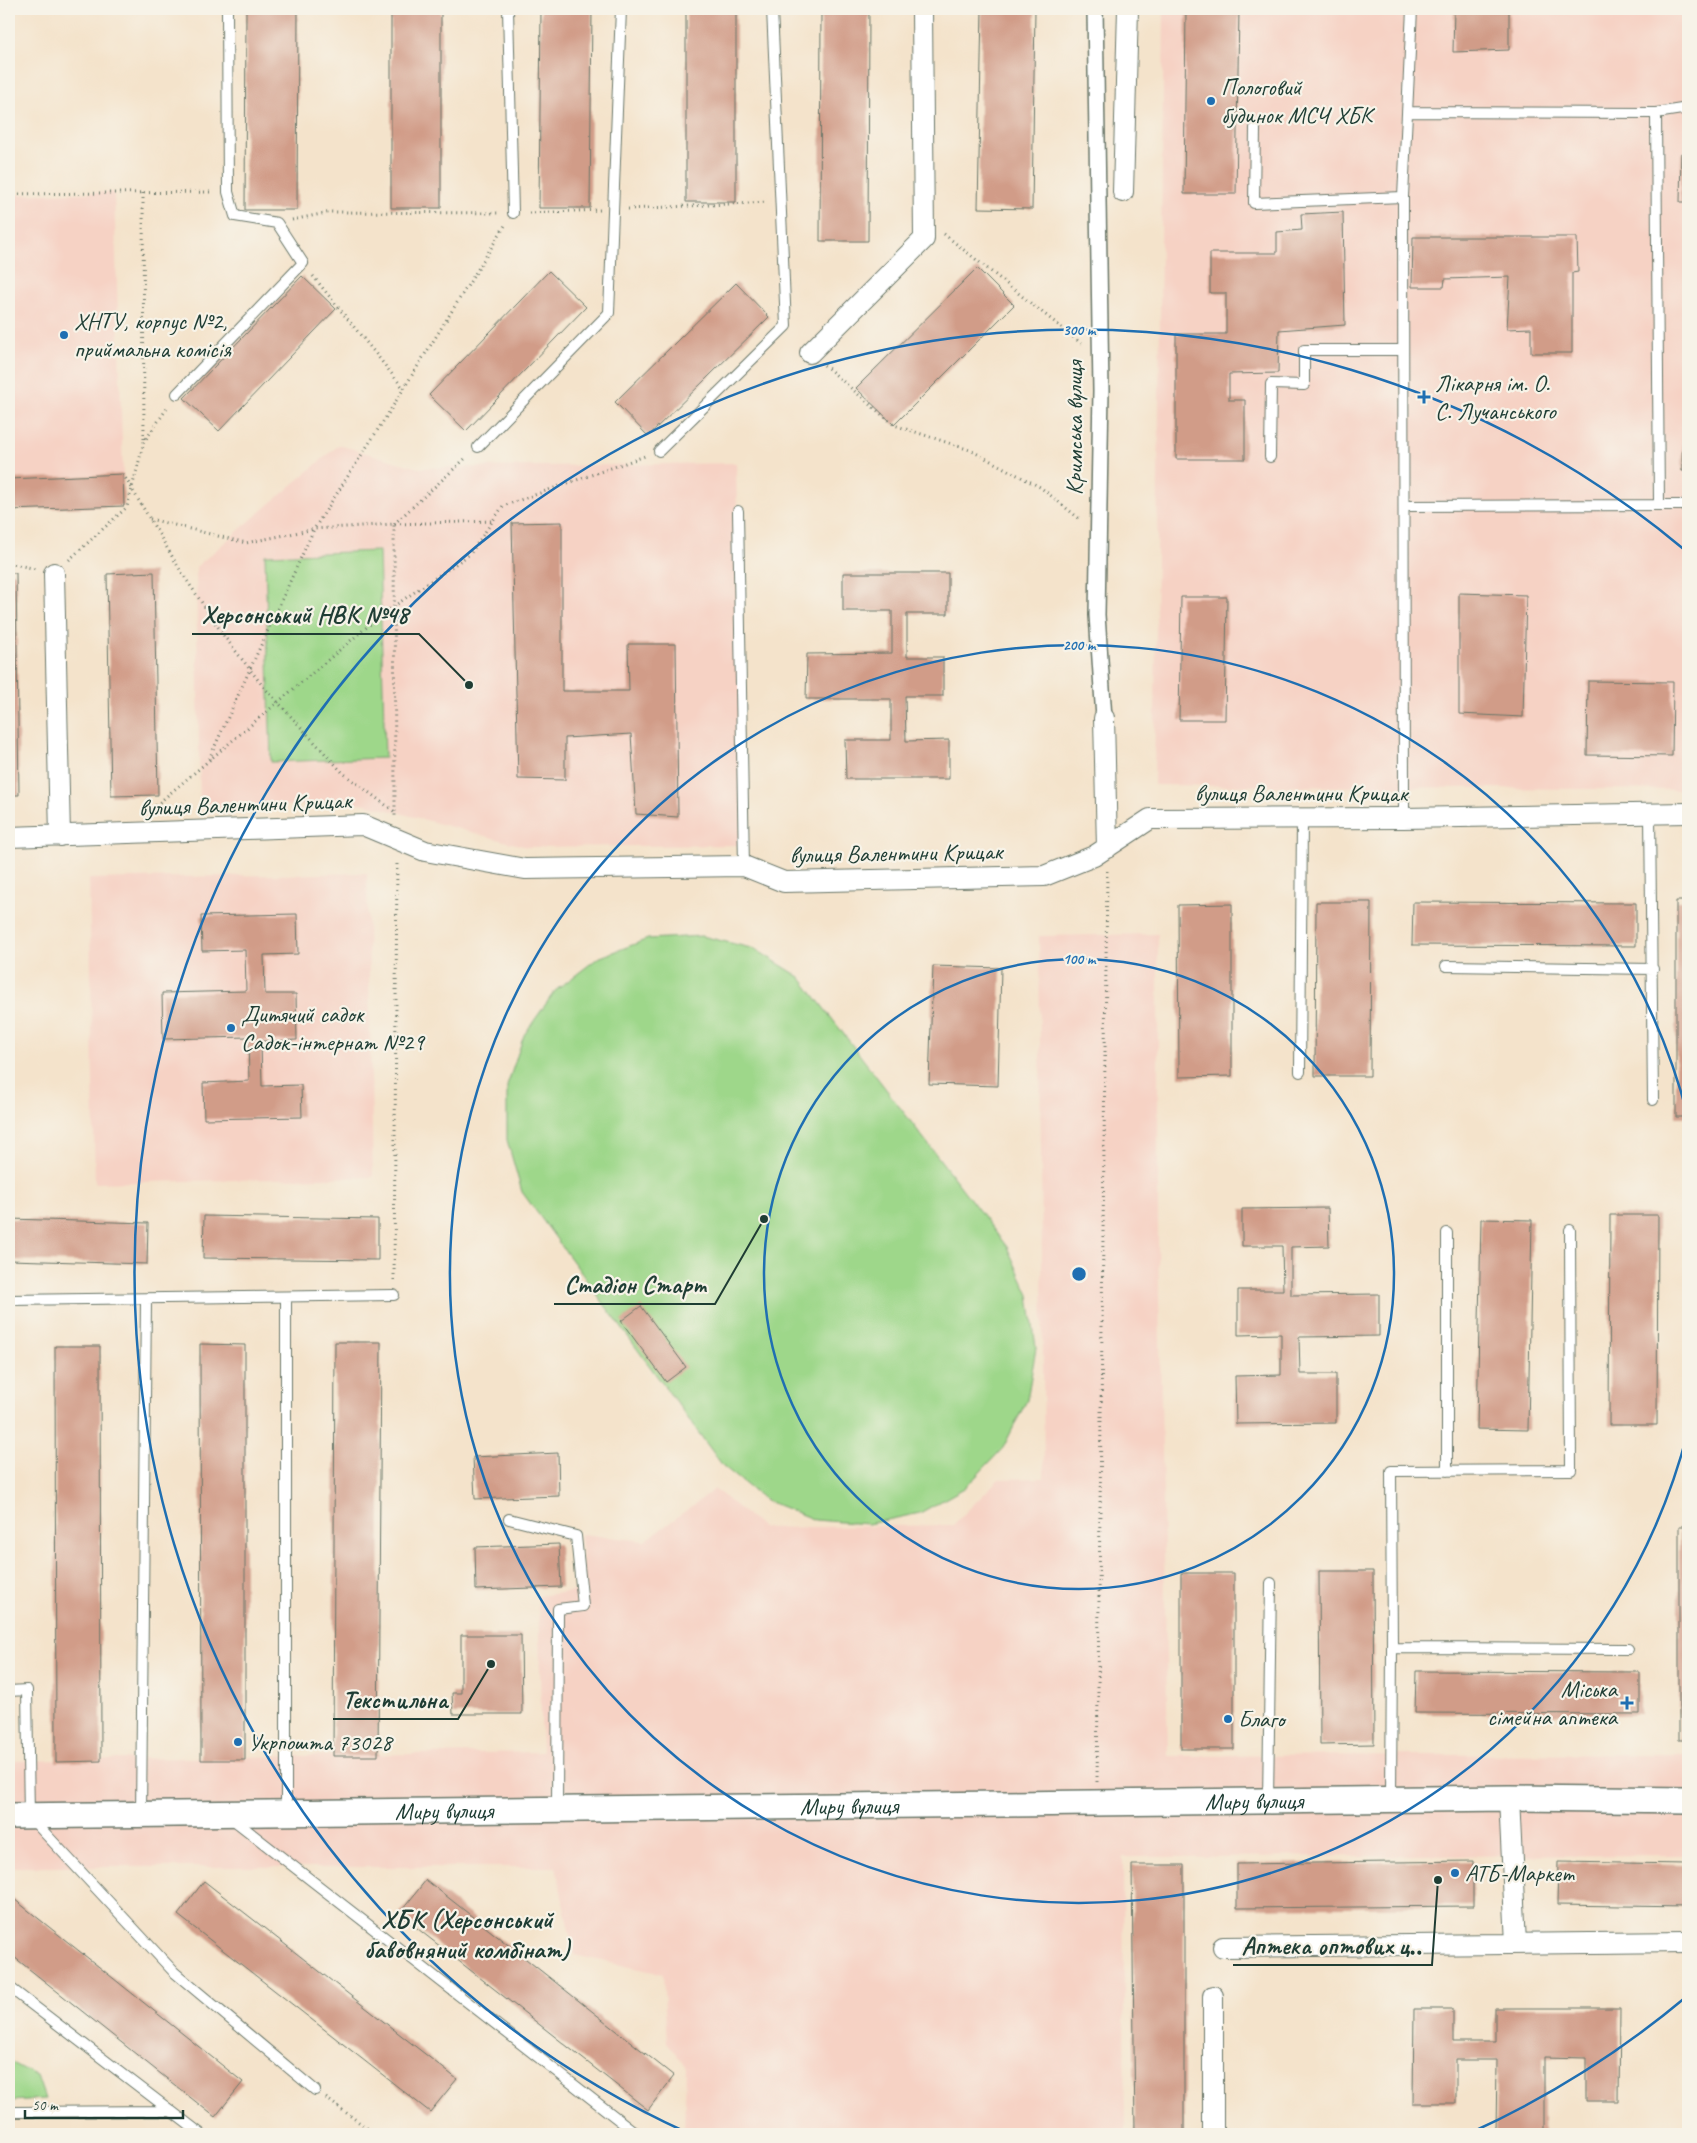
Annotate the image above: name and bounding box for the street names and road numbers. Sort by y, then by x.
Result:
street label: Кримська вулиця [1059,359,1089,495]
street label: вулиця Валентини Крицак [1195,778,1409,808]
street label: вулиця Валентини Крицак [138,785,354,823]
street label: вулиця Валентини Крицак [789,836,1005,870]
street label: Миру вулиця [1205,1785,1305,1817]
street label: Миру вулиця [800,1790,900,1822]
street label: Миру вулиця [395,1795,495,1826]

